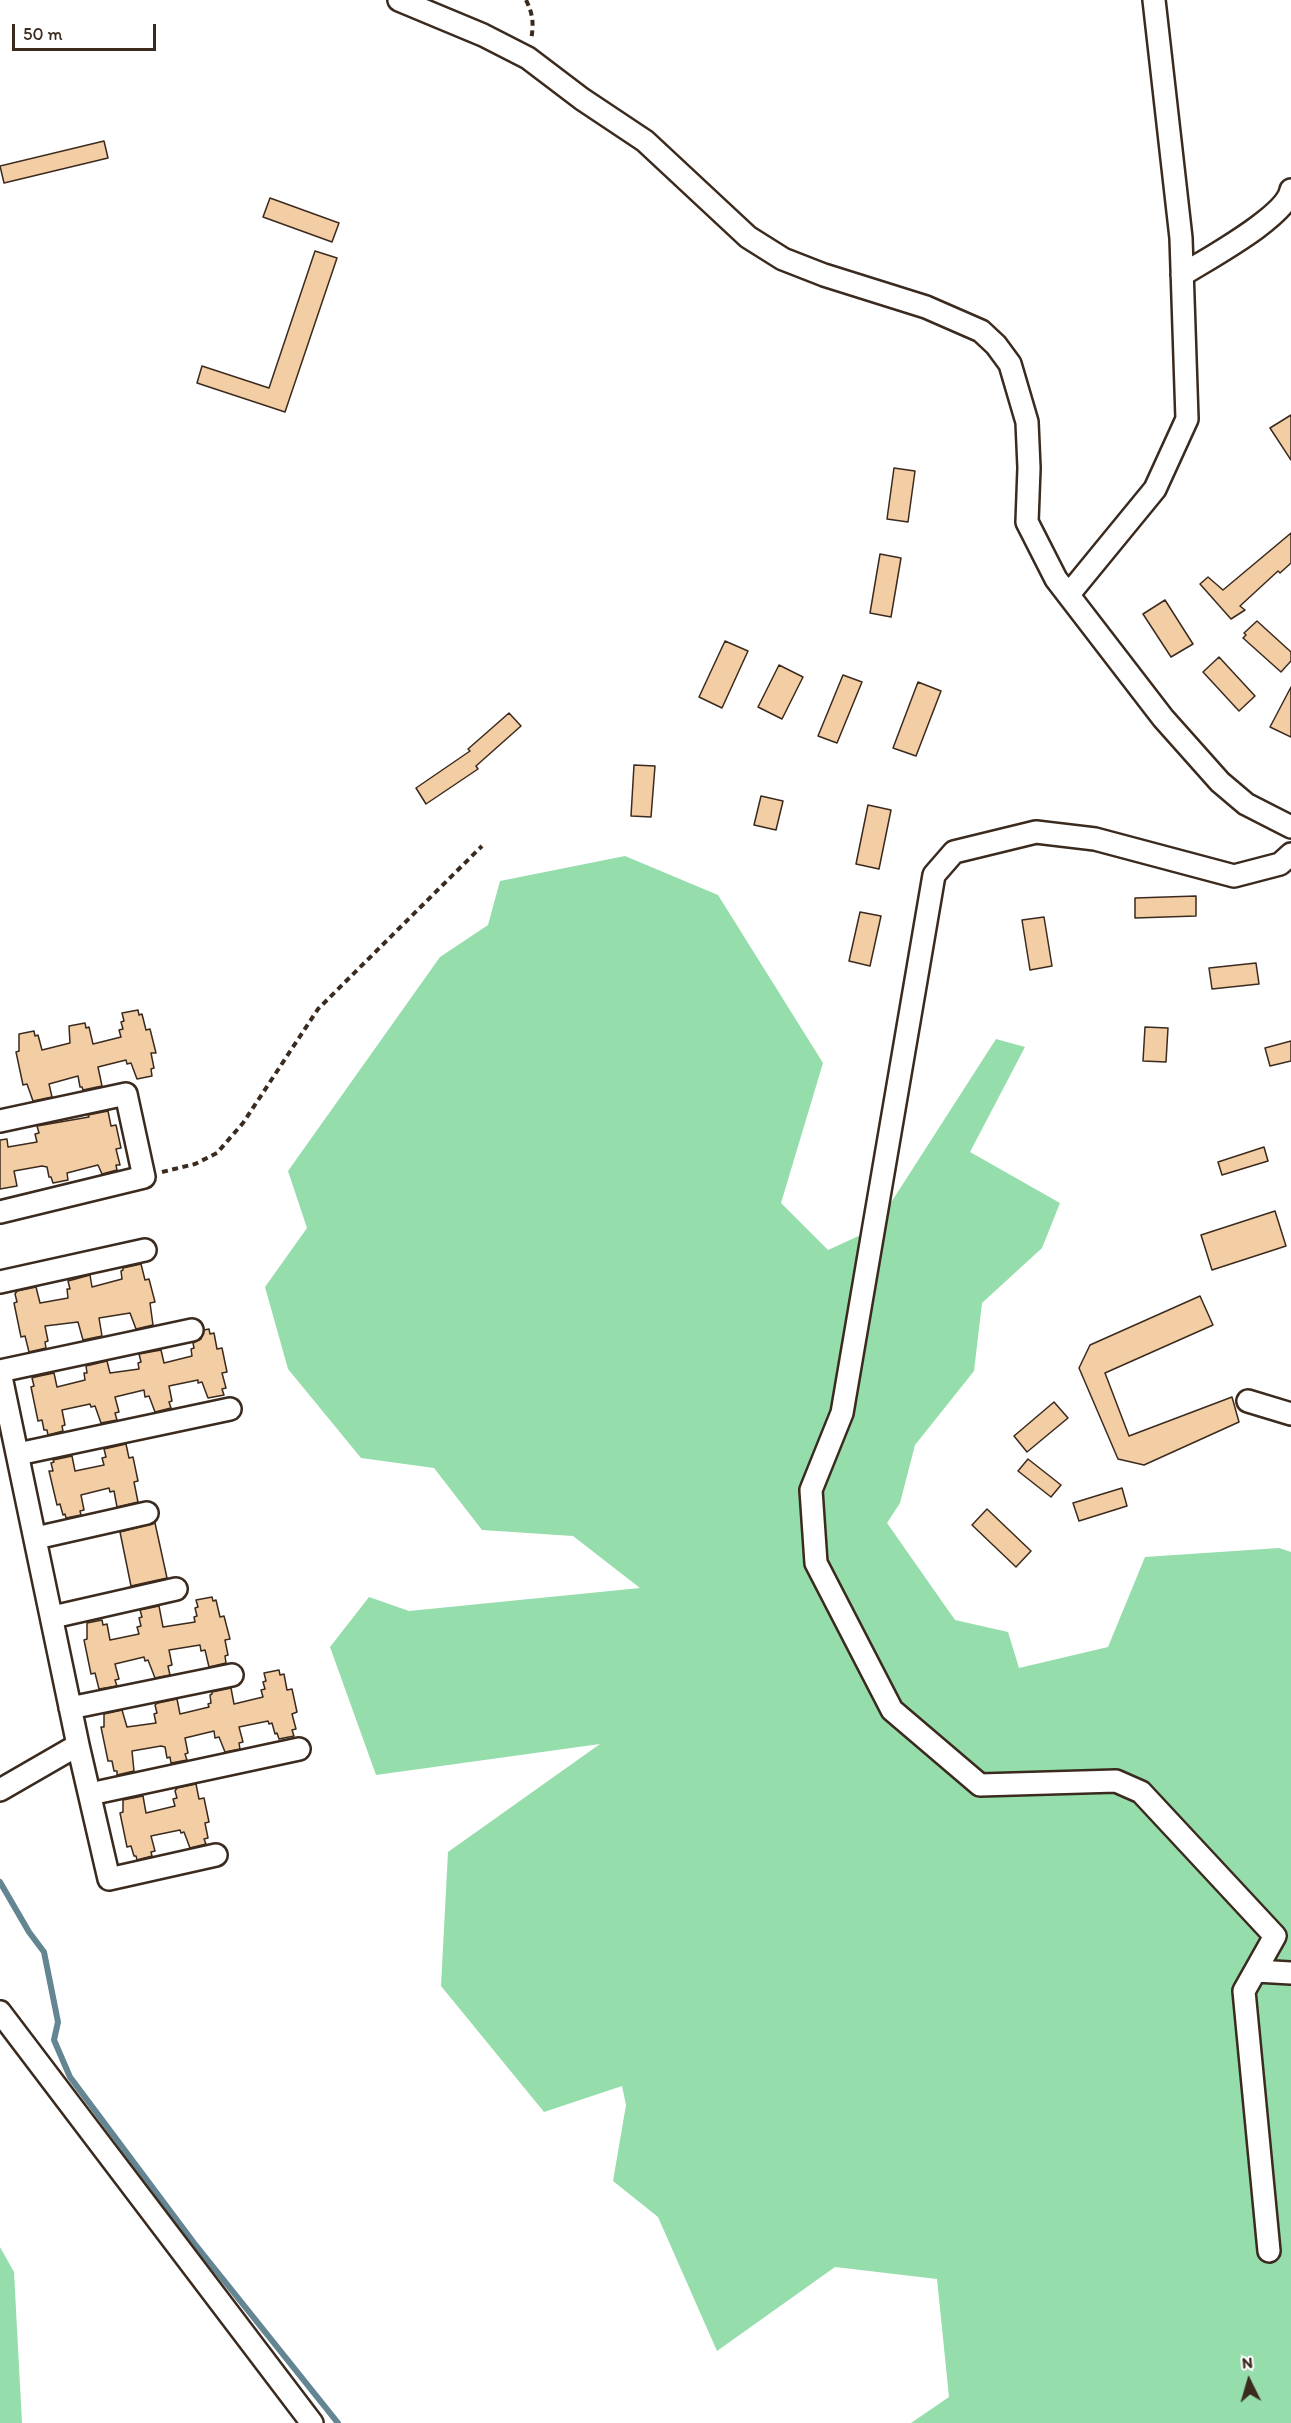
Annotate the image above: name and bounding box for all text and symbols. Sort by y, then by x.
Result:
scale bar [15,12,159,50]
text: 50 m [23,23,63,45]
north arrow [1219,2351,1279,2411]
text: N [1241,2353,1254,2373]

